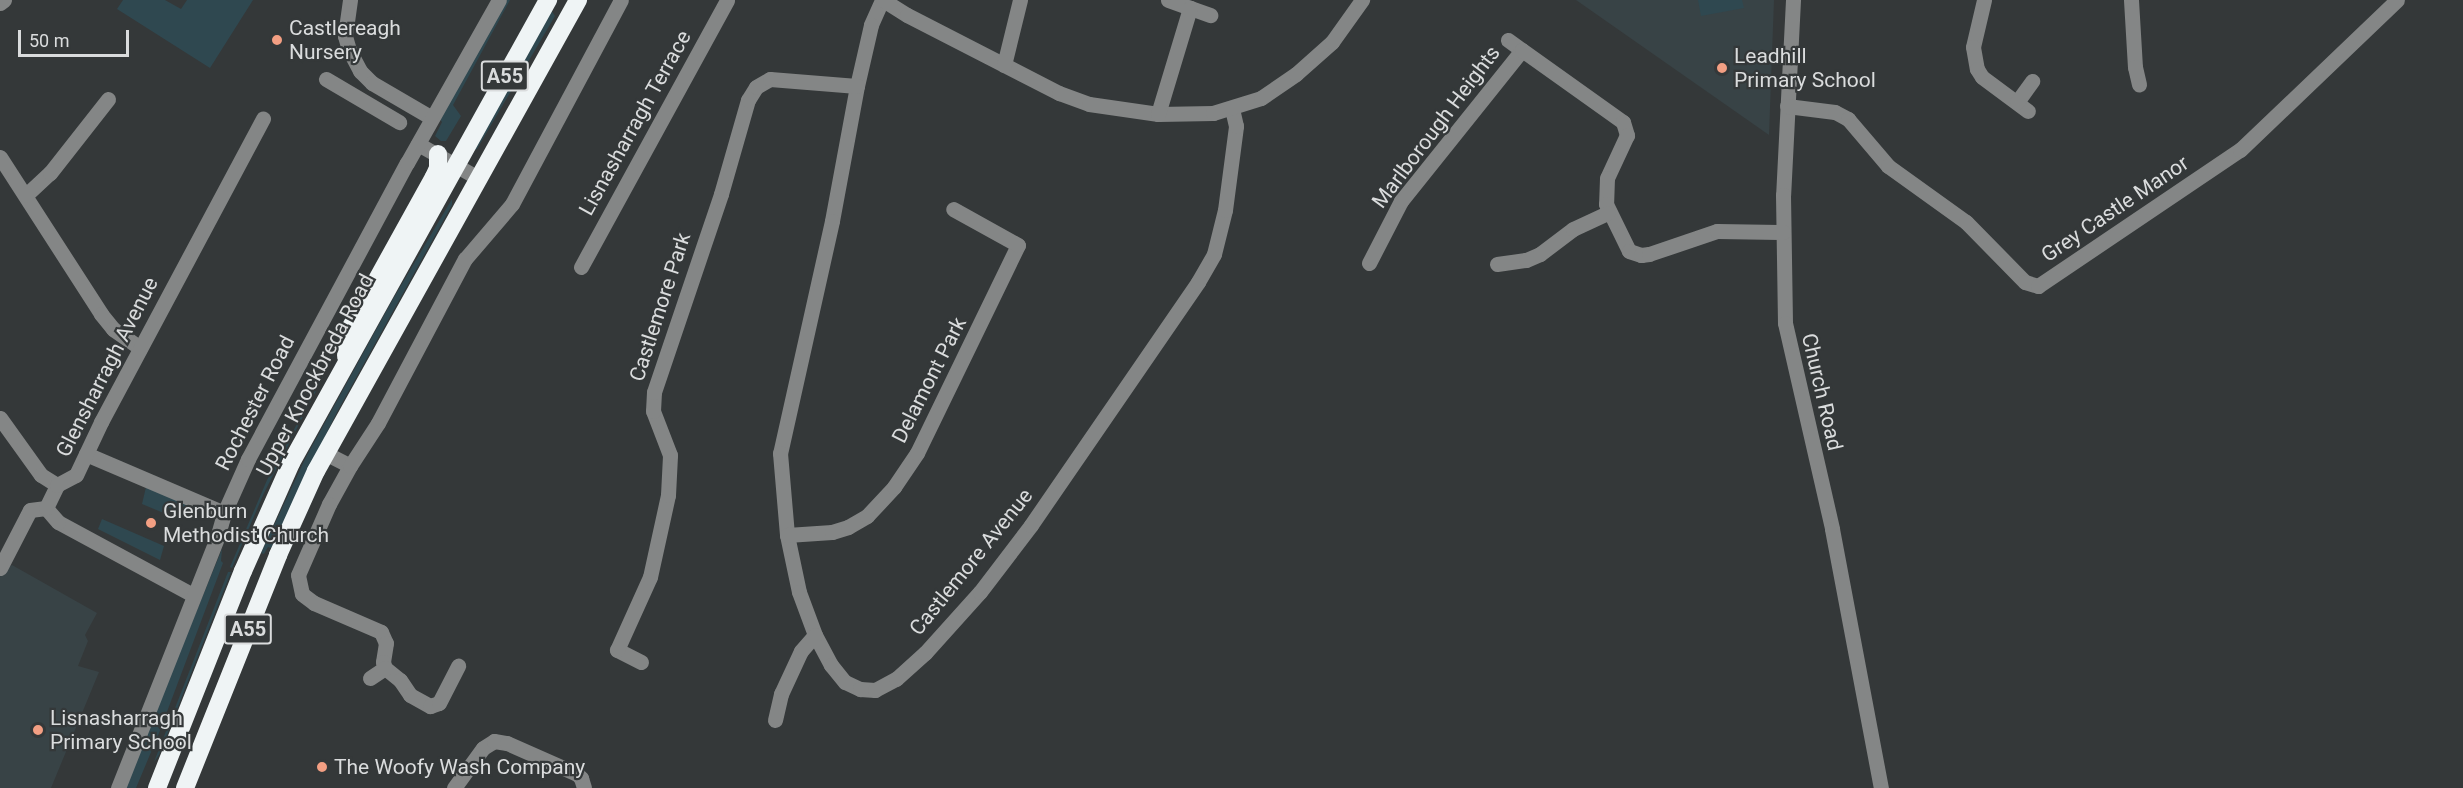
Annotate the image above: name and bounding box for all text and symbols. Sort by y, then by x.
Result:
place label: Castlereagh Nursery [289,15,401,65]
scale bar [21,18,132,56]
street label: Lisnasharragh Terrace [574,26,696,220]
text: 50 m [29,30,69,51]
marker: Castlereagh Nursery [270,33,284,47]
street label: Marlborough Heights [1367,41,1505,213]
place label: Leadhill Primary School [1734,43,1876,93]
road number: A55 [480,59,530,93]
marker: Leadhill Primary School [1715,61,1729,75]
street label: Grey Castle Manor [2037,150,2193,268]
street label: Castlemore Park [624,229,696,385]
street label: Upper Knockbreda Road [251,270,379,480]
street label: Glensharragh Avenue [51,273,163,461]
street label: Delamont Park [886,313,972,447]
street label: Rochester Road [210,331,300,475]
street label: Church Road [1796,331,1848,453]
street label: Castlemore Avenue [904,484,1038,640]
place label: Glenburn Methodist Church [163,498,329,548]
marker: Glenburn Methodist Church [144,516,158,530]
road number: A55 [222,612,274,646]
place label: Lisnasharragh Primary School [50,705,192,755]
marker: Lisnasharragh Primary School [31,723,45,737]
place label: The Woofy Wash Company [334,754,585,780]
marker: The Woofy Wash Company [315,760,329,774]

